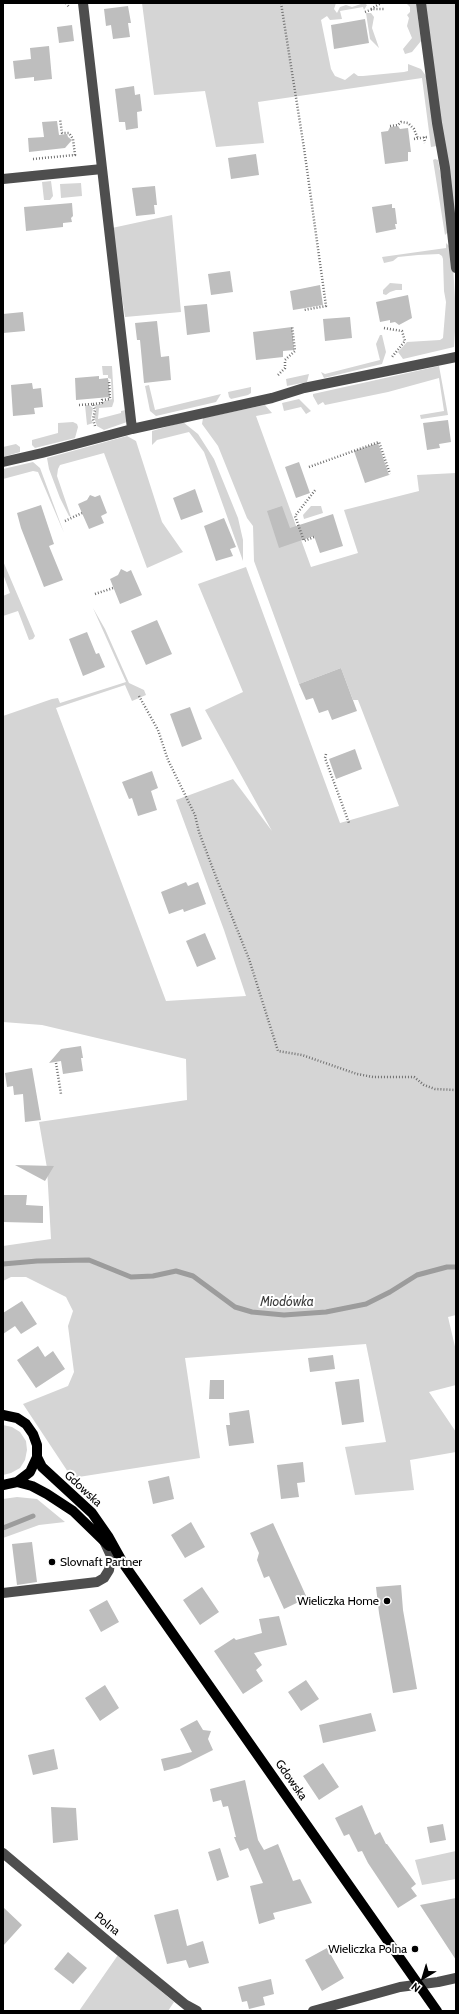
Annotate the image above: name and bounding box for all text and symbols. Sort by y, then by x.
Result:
water label: Miodówka [260,1294,314,1310]
street label: Gdowska [61,1468,105,1510]
place label: Slovnaft Partner [60,1555,142,1569]
marker: Slovnaft Partner [47,1557,57,1567]
place label: Wieliczka Home [297,1594,379,1608]
marker: Wieliczka Home [382,1596,392,1606]
street label: Gdowska [272,1757,310,1803]
street label: Polna [91,1909,123,1939]
place label: Wieliczka Polna [328,1942,407,1956]
marker: Wieliczka Polna [410,1944,420,1954]
north arrow [403,1958,443,1998]
text: N [408,1980,423,1995]

